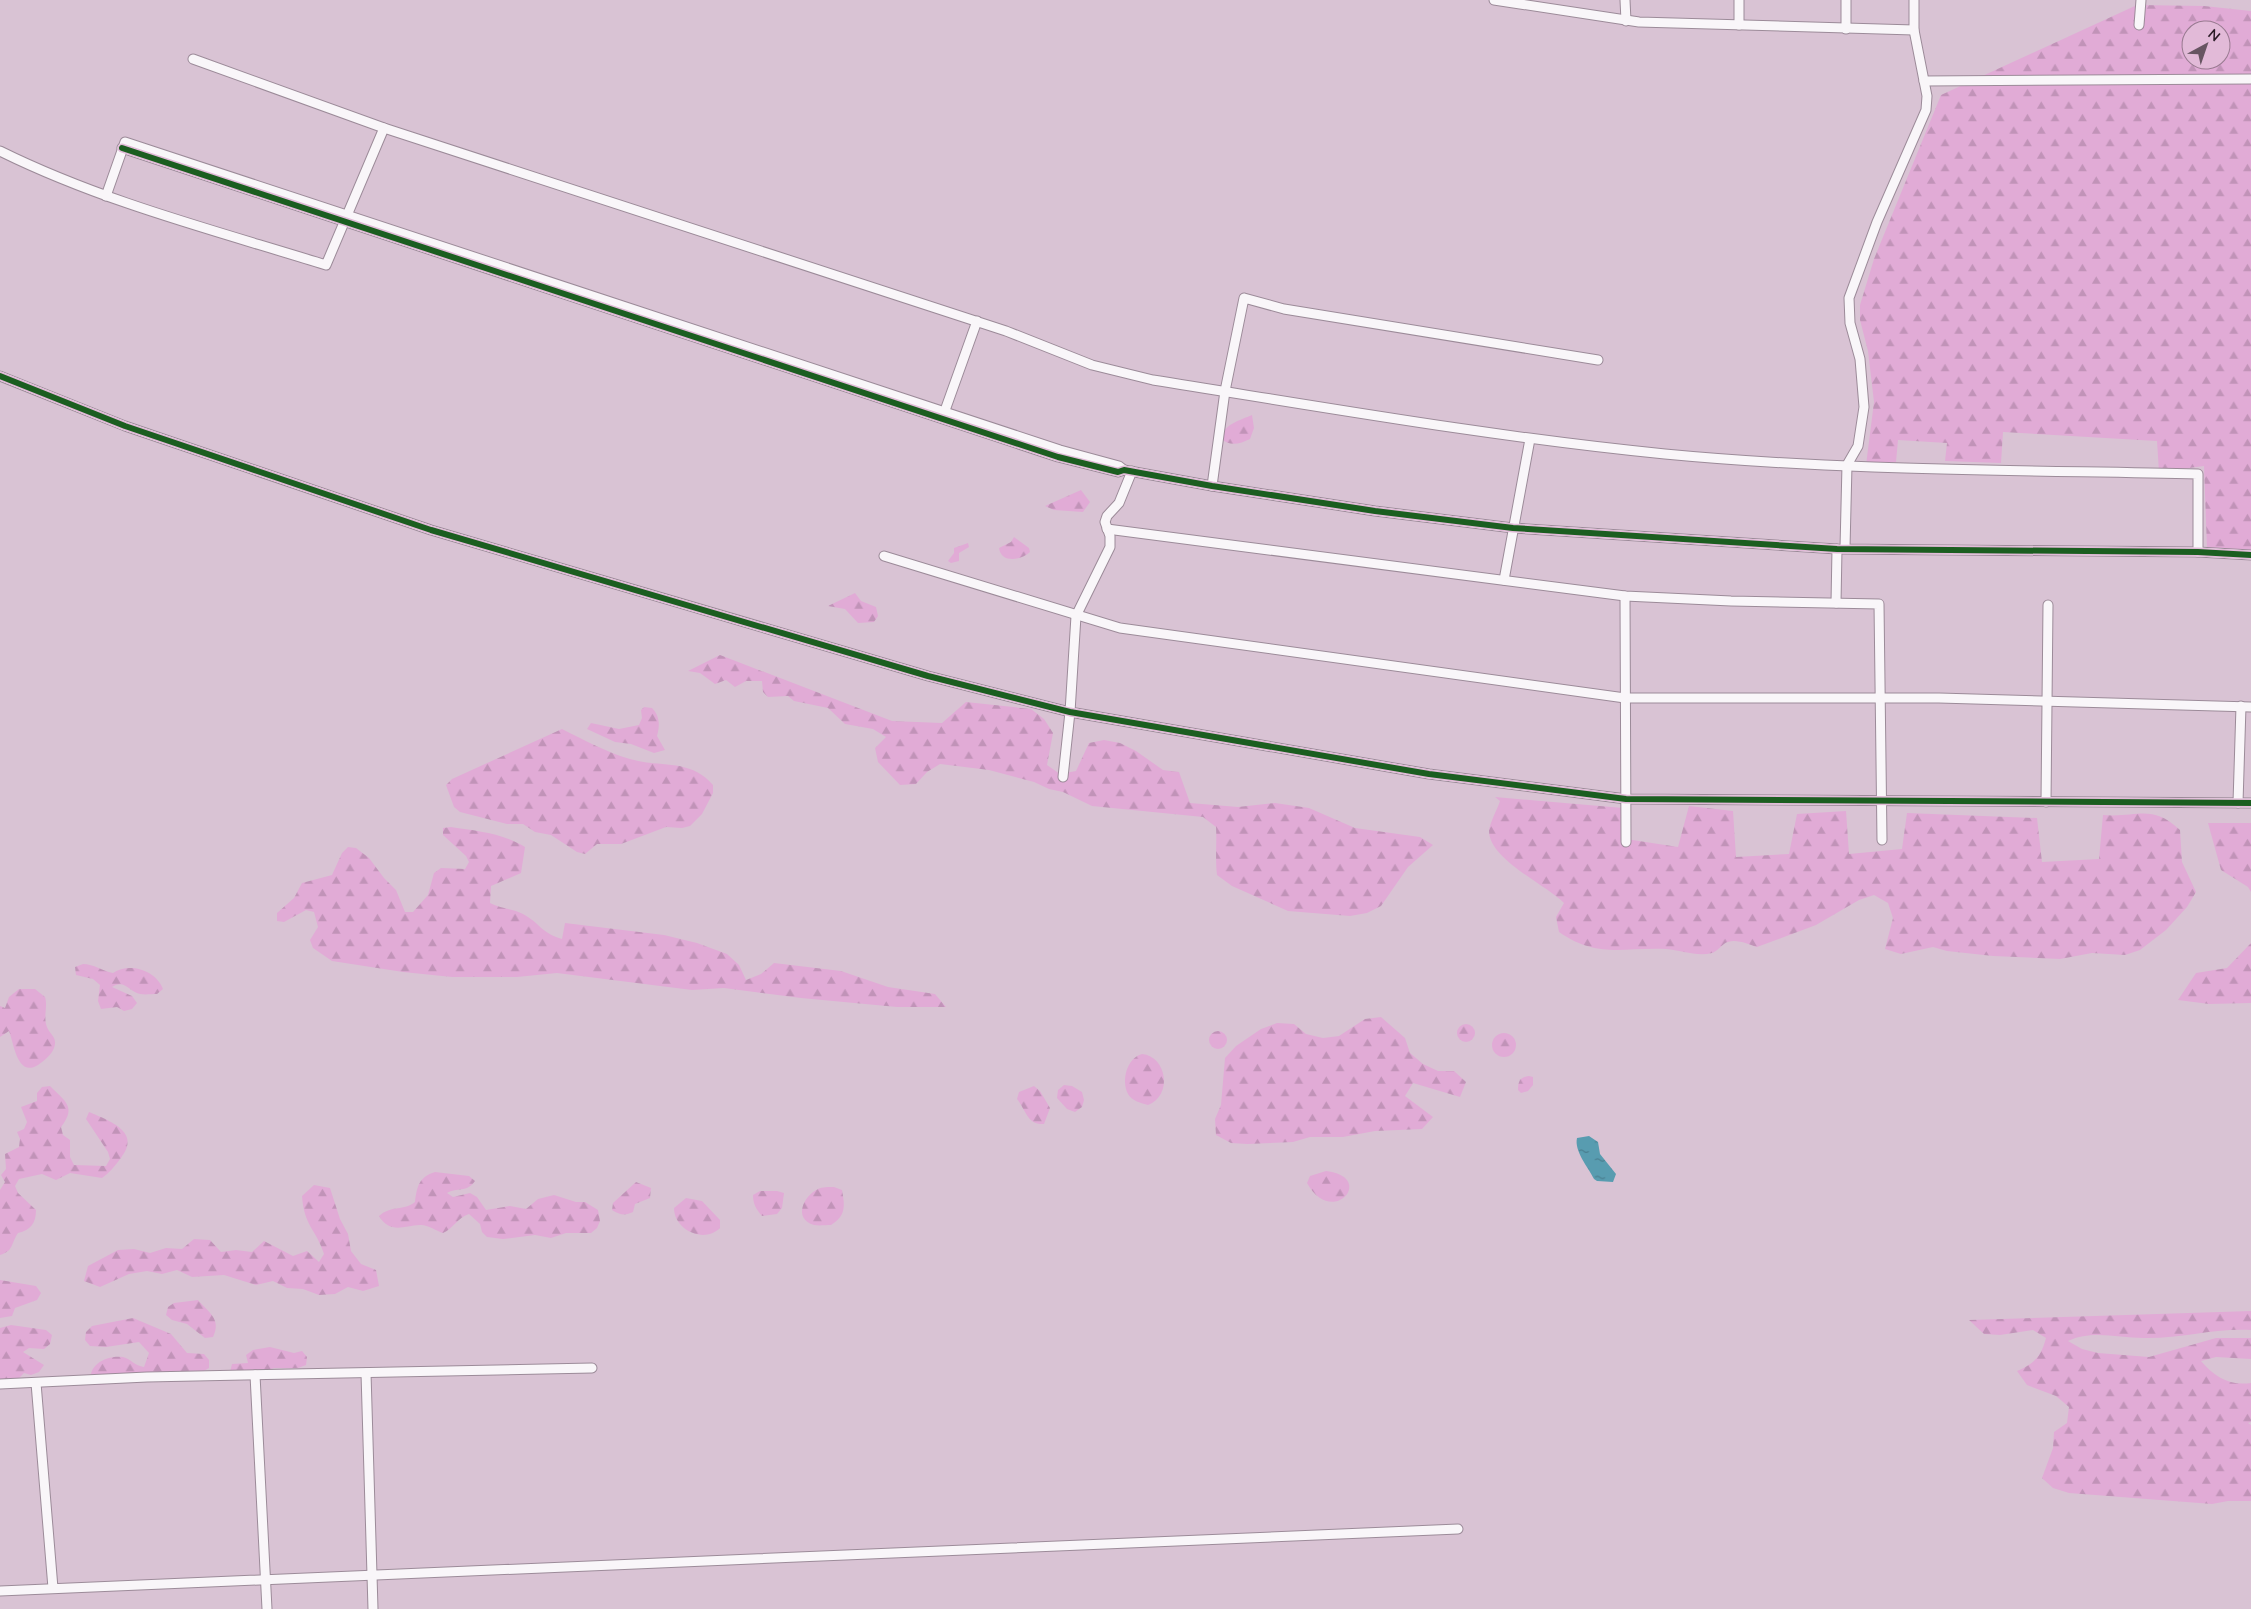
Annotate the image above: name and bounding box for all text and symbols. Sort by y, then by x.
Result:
north arrow [2181,20,2231,70]
text: N [2205,25,2224,45]

